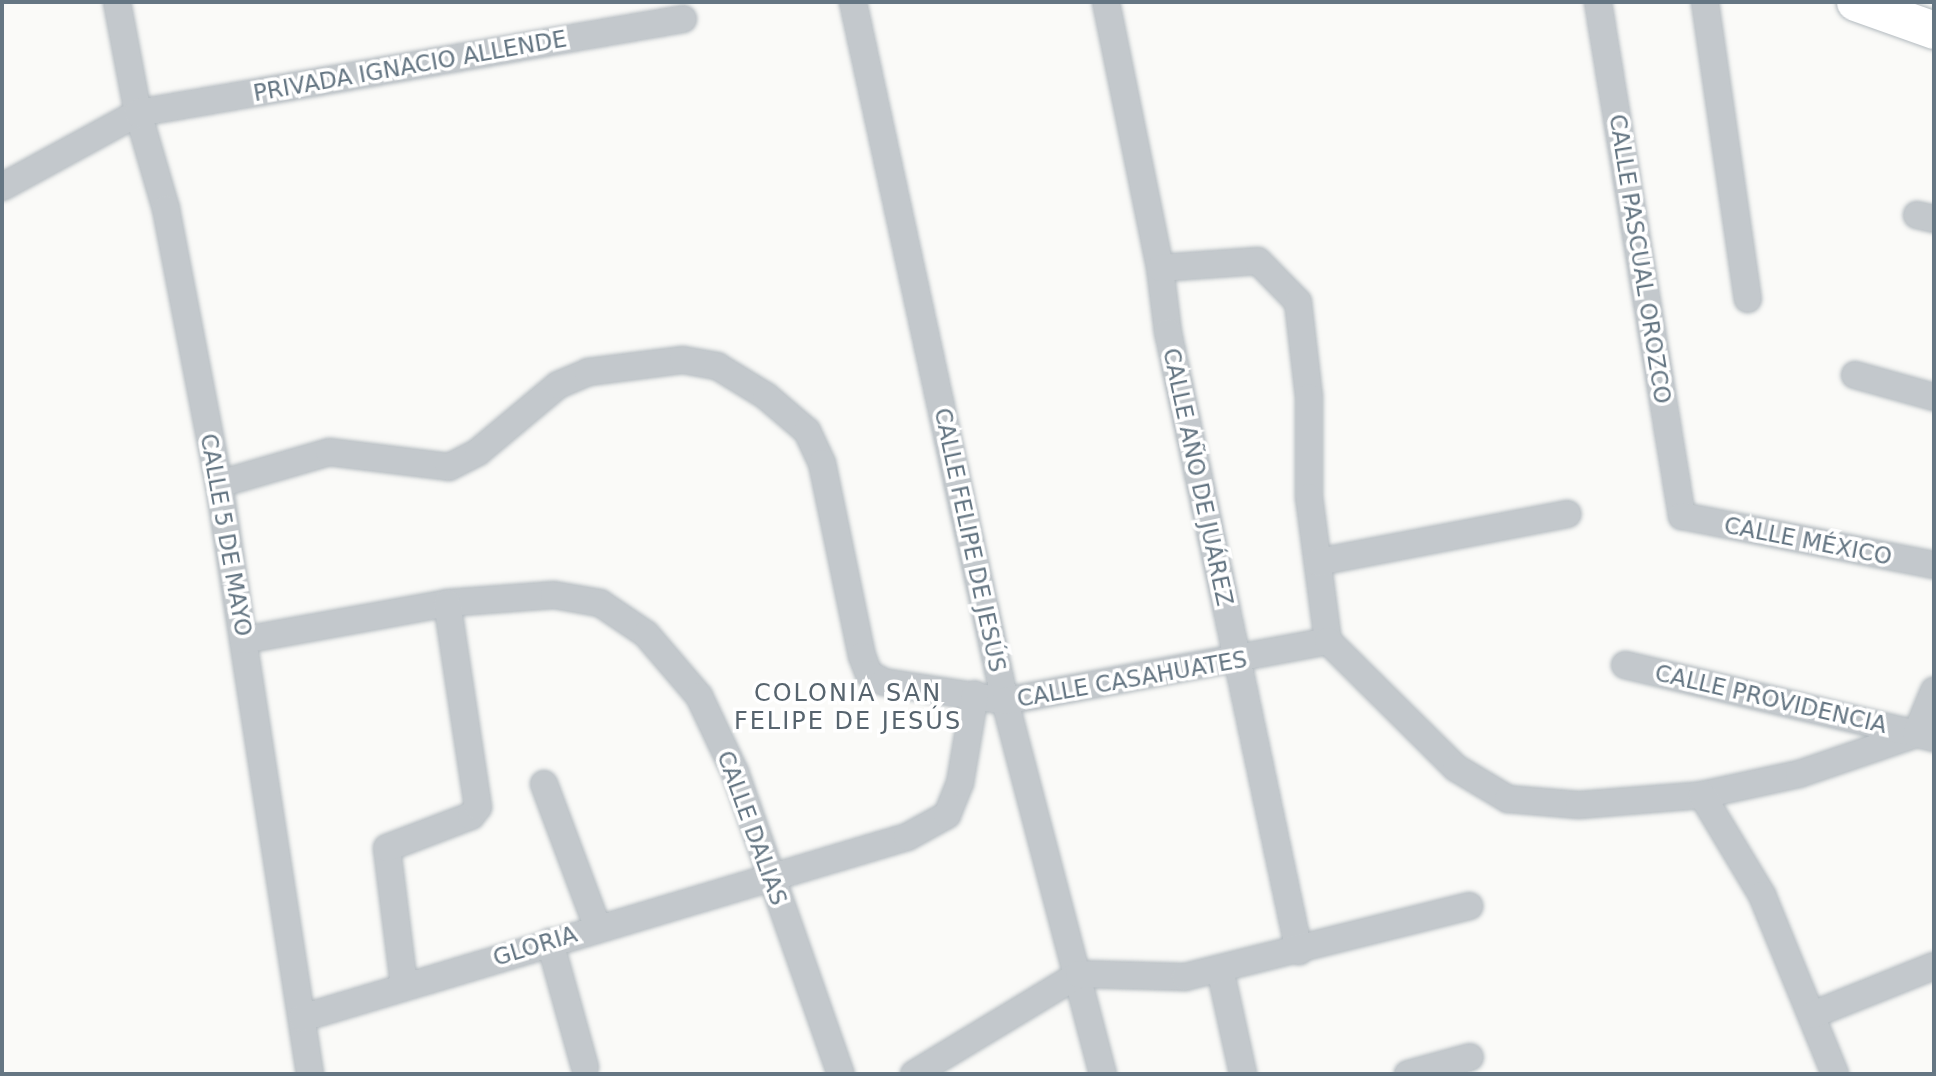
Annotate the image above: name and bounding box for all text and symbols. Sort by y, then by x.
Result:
street label: PRIVADA IGNACIO ALLENDE [251,25,569,107]
street label: CALLE PASCUAL OROZCO [1603,112,1677,406]
street label: CALLE AÑO DE JUÁREZ [1157,346,1239,608]
street label: CALLE FELIPE DE JESÚS [929,405,1011,675]
street label: CALLE 5 DE MAYO [195,431,257,639]
street label: CALLE MÉXICO [1722,511,1894,571]
street label: CALLE CASAHUATES [1015,645,1249,713]
street label: CALLE PROVIDENCIA [1652,659,1890,739]
district label: COLONIA SAN FELIPE DE JESÚS [736,680,960,736]
street label: CALLE DALIAS [711,747,793,909]
street label: GLORIA [490,920,580,972]

